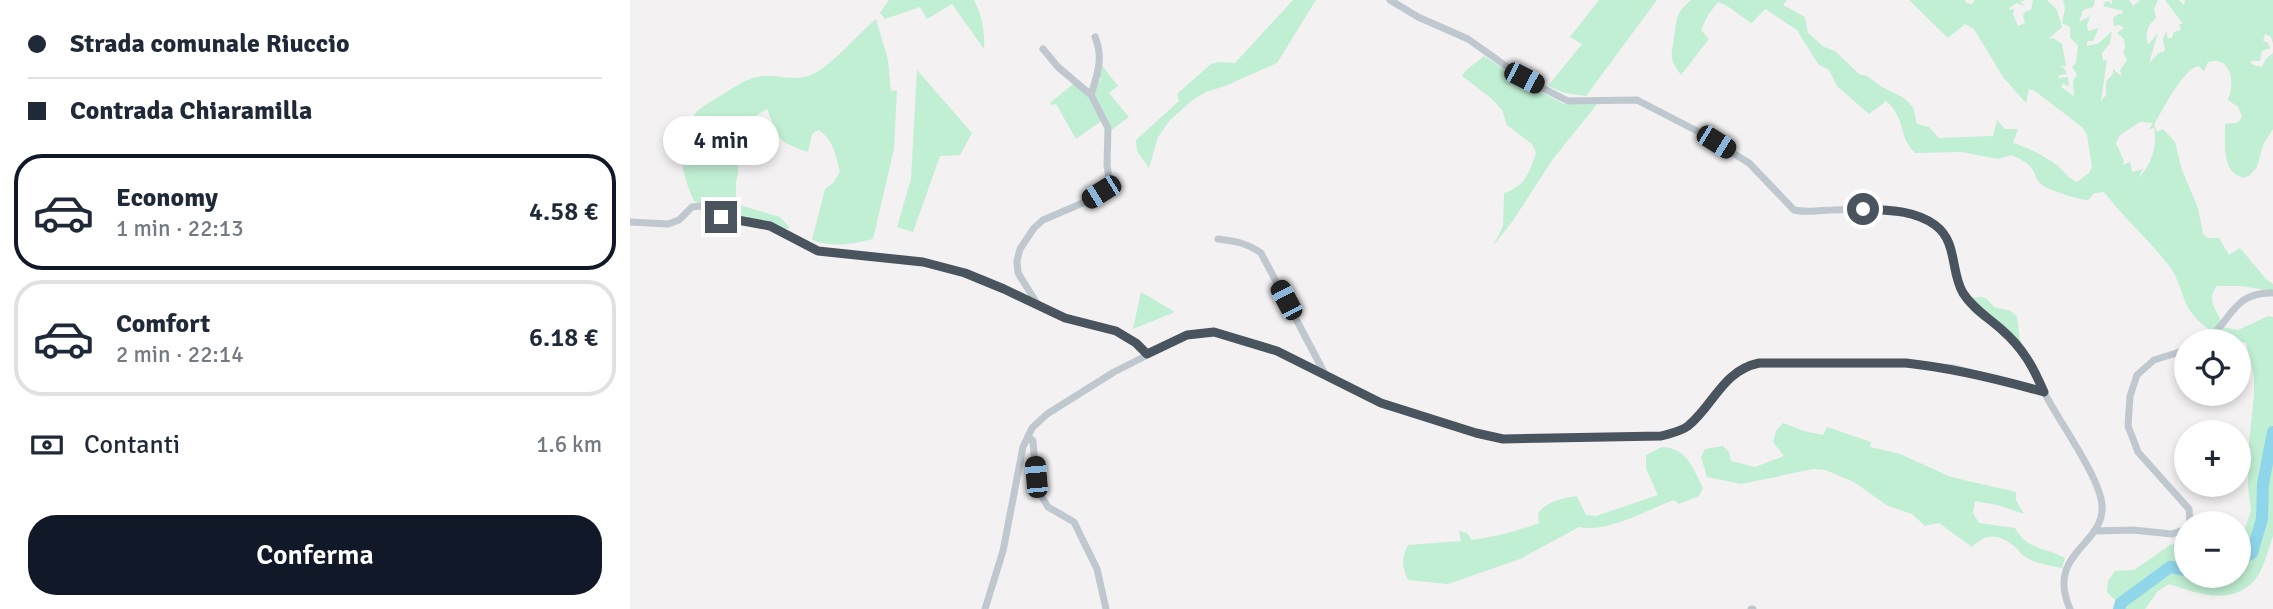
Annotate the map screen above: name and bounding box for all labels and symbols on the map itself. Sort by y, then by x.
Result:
car [1501,59,1548,97]
callout: 4 min [663,116,779,164]
car [1693,122,1740,162]
car [1078,172,1125,212]
route start [1847,193,1879,225]
route end [705,201,737,233]
car [1267,277,1306,323]
car [1024,455,1049,499]

